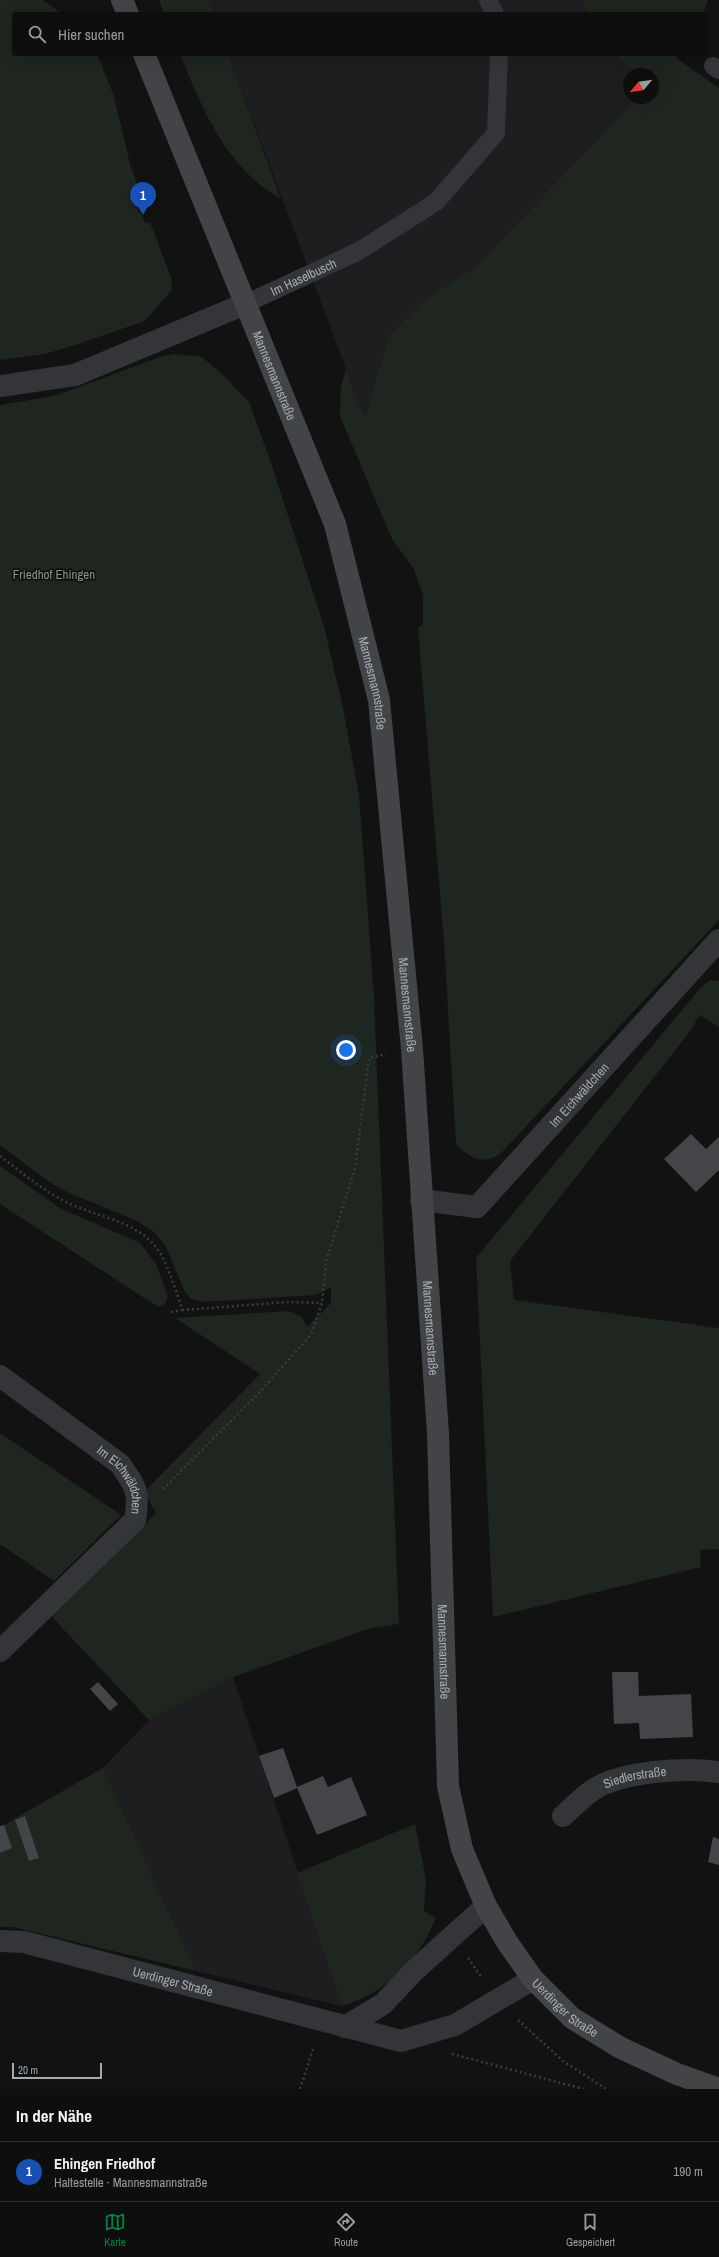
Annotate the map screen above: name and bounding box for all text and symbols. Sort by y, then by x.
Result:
search box [12,12,707,56]
icon: search [26,23,48,45]
text: Hier suchen [58,24,124,45]
north arrow [623,68,659,104]
pin: 1 [130,182,156,215]
street label: Im Haselbusch [268,254,339,299]
street label: Mannesmannstraße [249,328,300,423]
park label: Friedhof Ehingen [13,566,95,583]
street label: Mannesmannstraße [355,635,390,730]
street label: Mannesmannstraße [395,957,421,1053]
your location [336,1040,356,1060]
street label: Im Eichwäldchen [545,1059,612,1131]
street label: Mannesmannstraße [419,1280,443,1376]
street label: Im Eichwäldchen [94,1441,146,1515]
street label: Mannesmannstraße [434,1604,454,1699]
street label: Siedlerstraße [600,1762,667,1792]
street label: Uerdinger Straße [131,1962,215,2000]
street label: Uerdinger Straße [529,1975,602,2041]
scale bar [12,2061,102,2080]
text: 20 m [18,2063,38,2077]
text: In der Nähe [16,2104,92,2127]
text: Ehingen Friedhof [54,2153,155,2174]
text: 1 [26,2163,32,2180]
text: 190 m [673,2163,703,2180]
text: Haltestelle · Mannesmannstraße [54,2174,207,2191]
tab: Karte [104,2211,126,2249]
tab: Route [334,2211,358,2249]
tab: Gespeichert [566,2211,615,2249]

